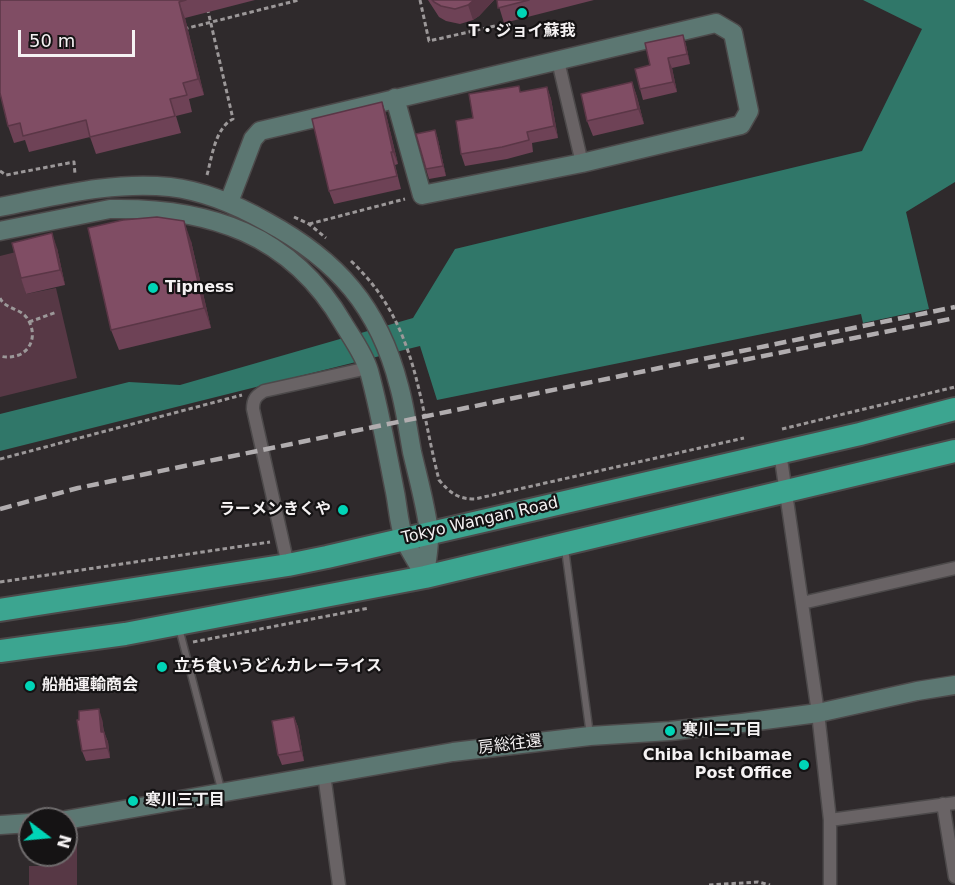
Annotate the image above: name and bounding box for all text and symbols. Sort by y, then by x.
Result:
marker: T・ジョイ蘇我 [515,6,529,20]
scale bar [21,18,138,56]
place label: T・ジョイ蘇我 [469,22,575,42]
text: 50 m [29,30,75,51]
place label: Tipness [165,278,234,298]
marker: Tipness [146,281,160,295]
street label: Tokyo Wangan Road [400,494,560,548]
place label: ラーメンきくや [219,500,331,520]
marker: ラーメンきくや [336,503,350,517]
place label: 立ち食いうどんカレーライス [174,657,382,677]
marker: 立ち食いうどんカレーライス [155,660,169,674]
place label: 船舶運輸商会 [42,676,138,696]
marker: 船舶運輸商会 [23,679,37,693]
place label: 寒川二丁目 [682,721,762,741]
marker: 寒川二丁目 [663,724,677,738]
street label: 房総往還 [477,732,543,758]
place label: Chiba Ichibamae Post Office [643,746,792,784]
marker: Chiba Ichibamae Post Office [797,758,811,772]
place label: 寒川三丁目 [145,791,225,811]
marker: 寒川三丁目 [126,794,140,808]
north arrow [18,807,78,867]
text: N [53,832,75,851]

